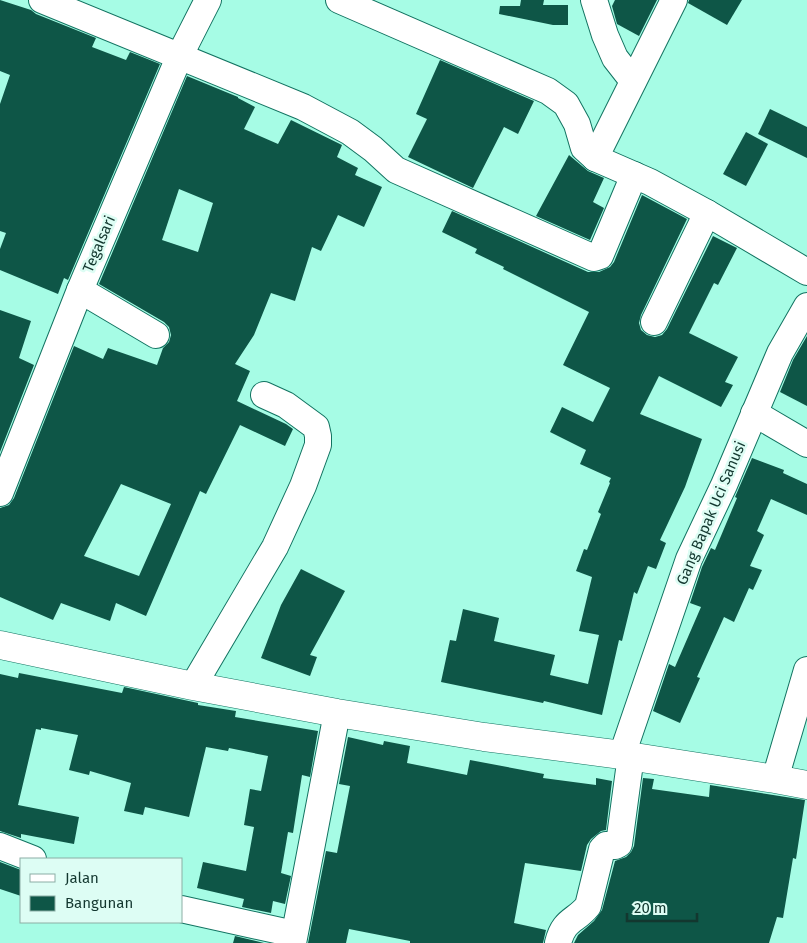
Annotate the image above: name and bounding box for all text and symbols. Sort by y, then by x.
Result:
street label: Tegalsari [79,213,119,275]
street label: Gang Bapak Uci Sanusi [673,438,749,588]
legend [20,858,182,923]
text: Jalan [65,869,99,887]
scale bar [627,890,697,922]
text: Bangunan [65,894,133,912]
text: 20 m [634,899,667,917]

